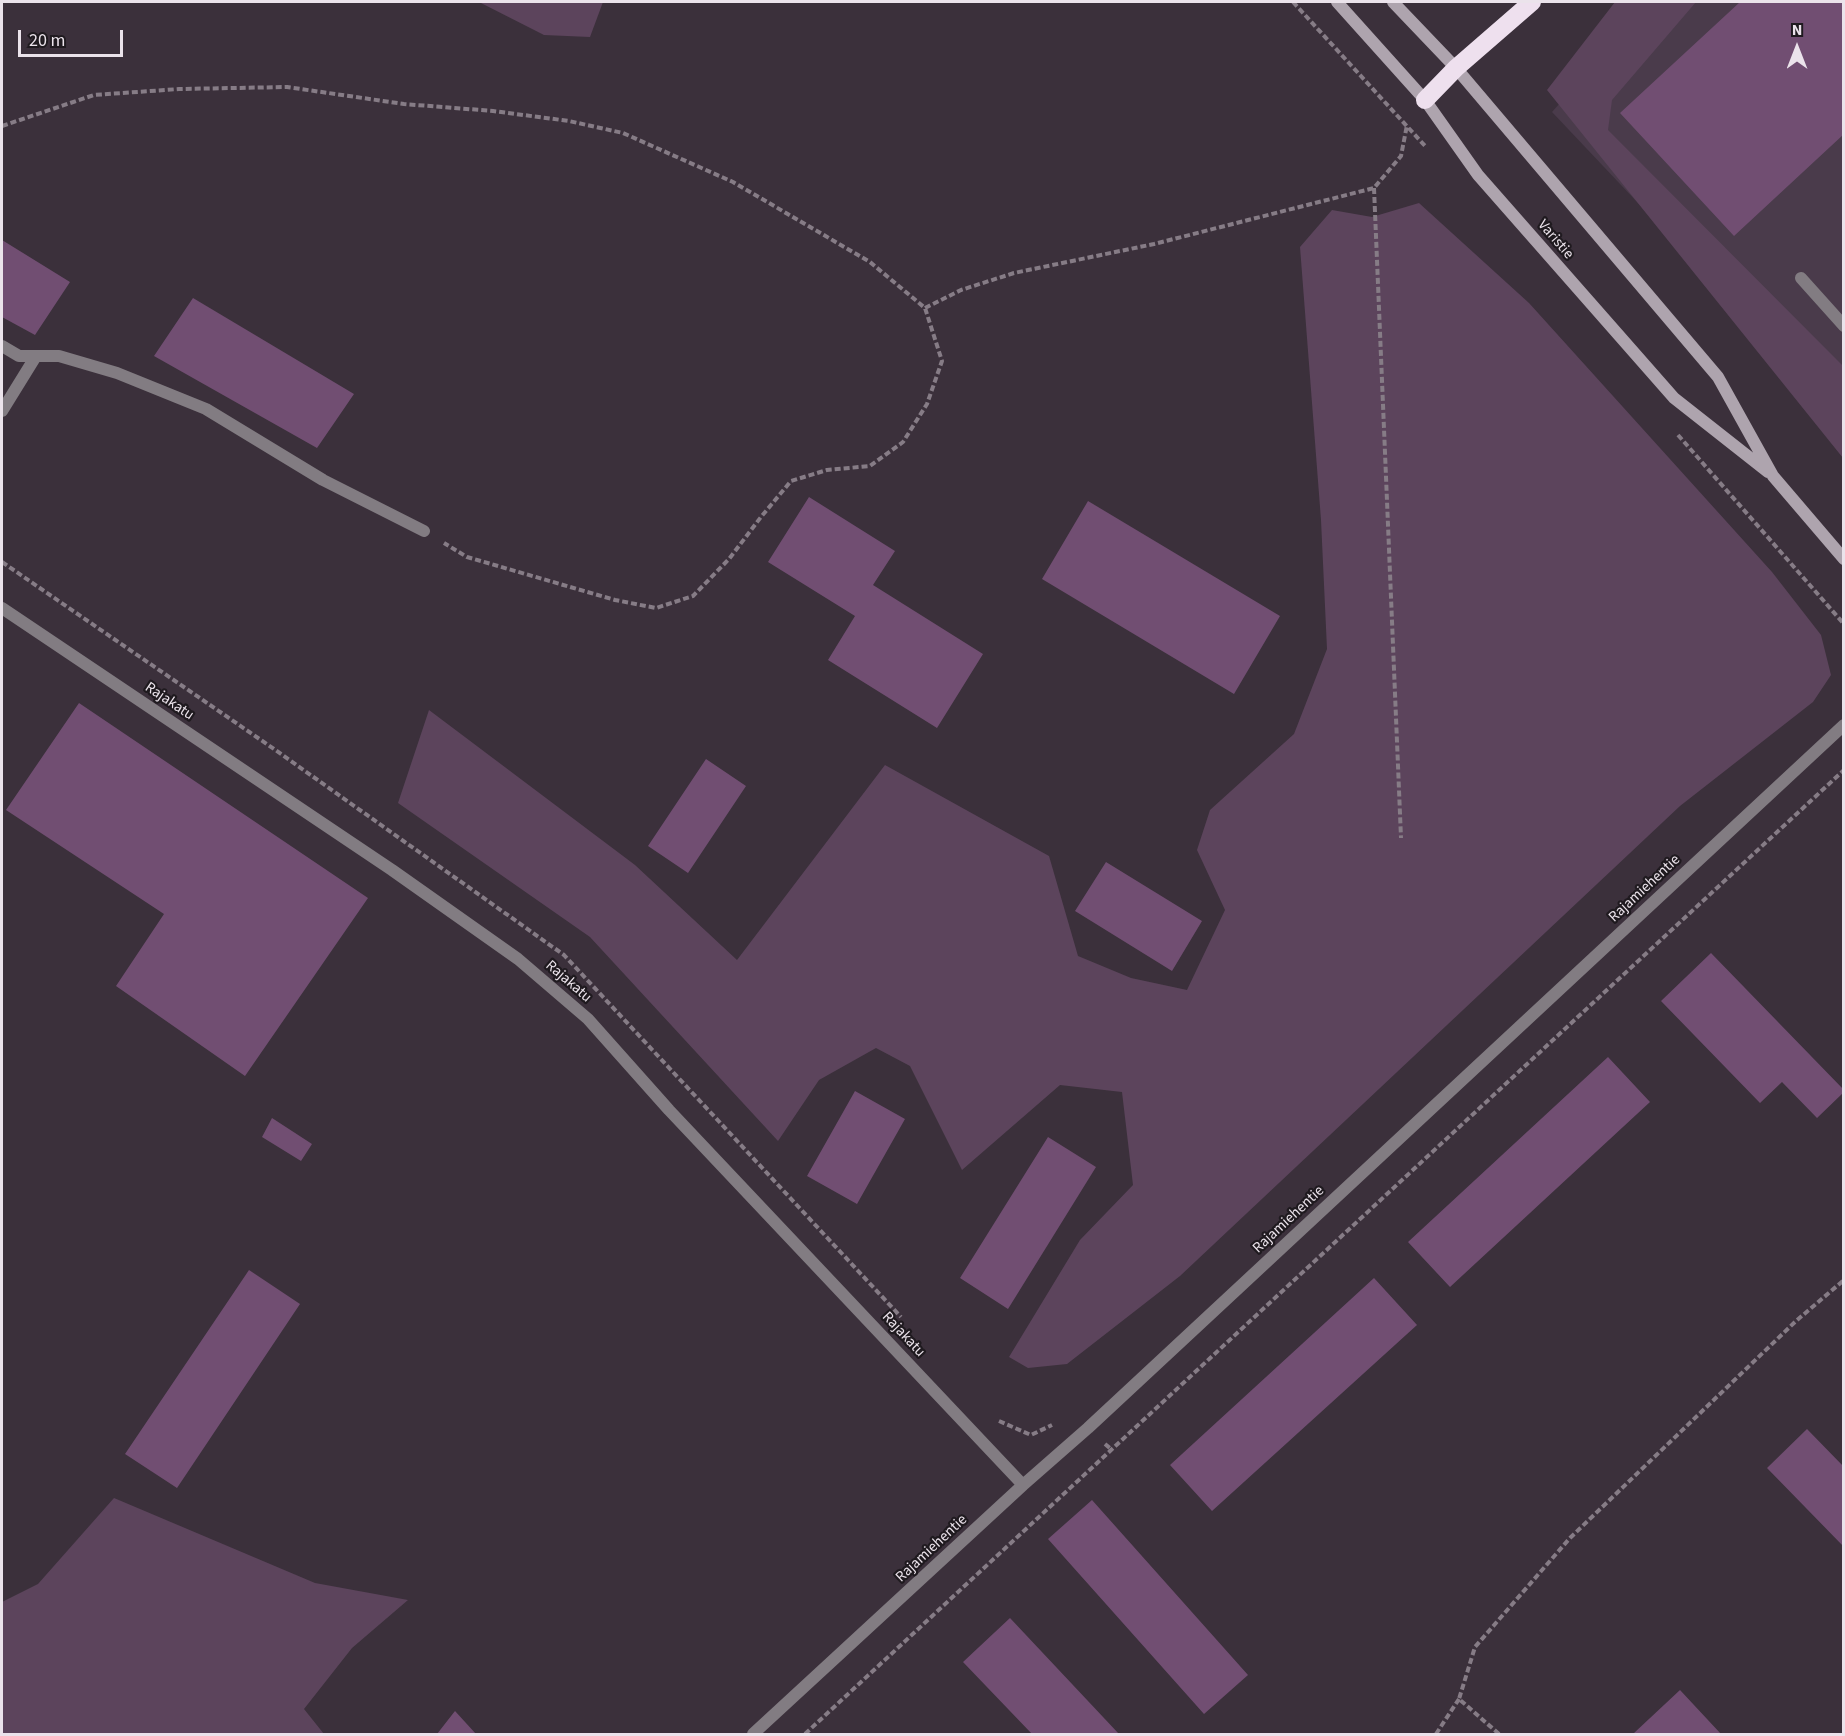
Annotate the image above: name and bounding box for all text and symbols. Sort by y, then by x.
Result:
scale bar [21,18,126,56]
north arrow [1767,18,1827,78]
text: N [1792,19,1802,41]
text: 20 m [29,28,65,53]
street label: Varistie [1533,217,1577,263]
street label: Rajakatu [141,679,197,725]
street label: Rajamiehentie [1606,851,1684,927]
street label: Rajakatu [541,957,595,1007]
street label: Rajamiehentie [1250,1182,1328,1258]
street label: Rajakatu [878,1309,928,1361]
street label: Rajamiehentie [893,1511,971,1587]

